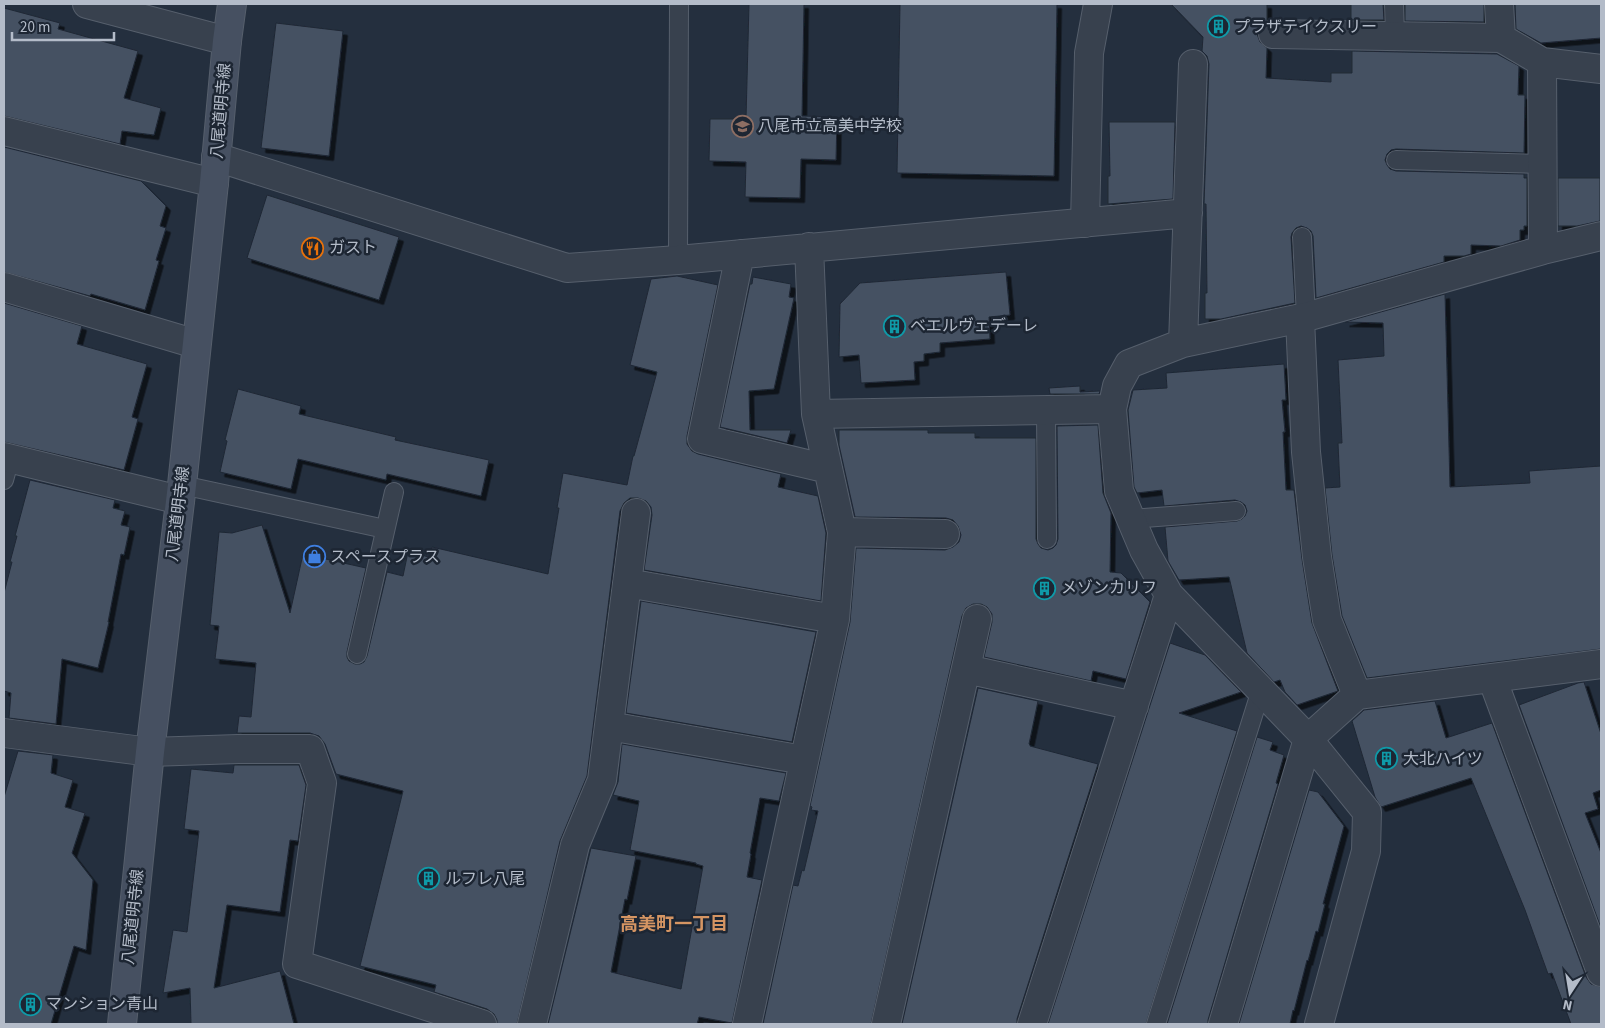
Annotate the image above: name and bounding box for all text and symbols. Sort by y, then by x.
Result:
scale bar [12,10,115,42]
building icon: プラザテイクスリー [1206,15,1230,39]
place label: プラザテイクスリー [1234,16,1377,38]
text: 20 m [20,17,50,38]
street label: 八尾道明寺線 [206,62,236,160]
school or university icon: 八尾市立高美中学校 [730,114,754,138]
place label: 八尾市立高美中学校 [758,115,902,137]
restaurant icon: ガスト [301,236,325,260]
place label: ガスト [329,237,377,259]
building icon: ベエルヴェデーレ [882,314,906,338]
place label: ベエルヴェデーレ [910,315,1038,337]
street label: 八尾道明寺線 [161,465,195,563]
shop icon: スペースプラス [302,545,326,569]
place label: スペースプラス [330,546,440,568]
building icon: メゾンカリフ [1033,576,1057,600]
place label: メゾンカリフ [1061,577,1157,599]
building icon: 大北ハイツ [1375,747,1399,771]
place label: 大北ハイツ [1403,748,1483,770]
building icon: ルフレ八尾 [417,867,441,891]
street label: 八尾道明寺線 [117,868,149,966]
place label: ルフレ八尾 [445,868,525,890]
district label: 高美町一丁目 [620,912,728,937]
north arrow [1545,968,1595,1018]
building icon: マンション青山 [18,992,42,1016]
place label: マンション青山 [46,993,158,1015]
text: N [1561,994,1574,1015]

